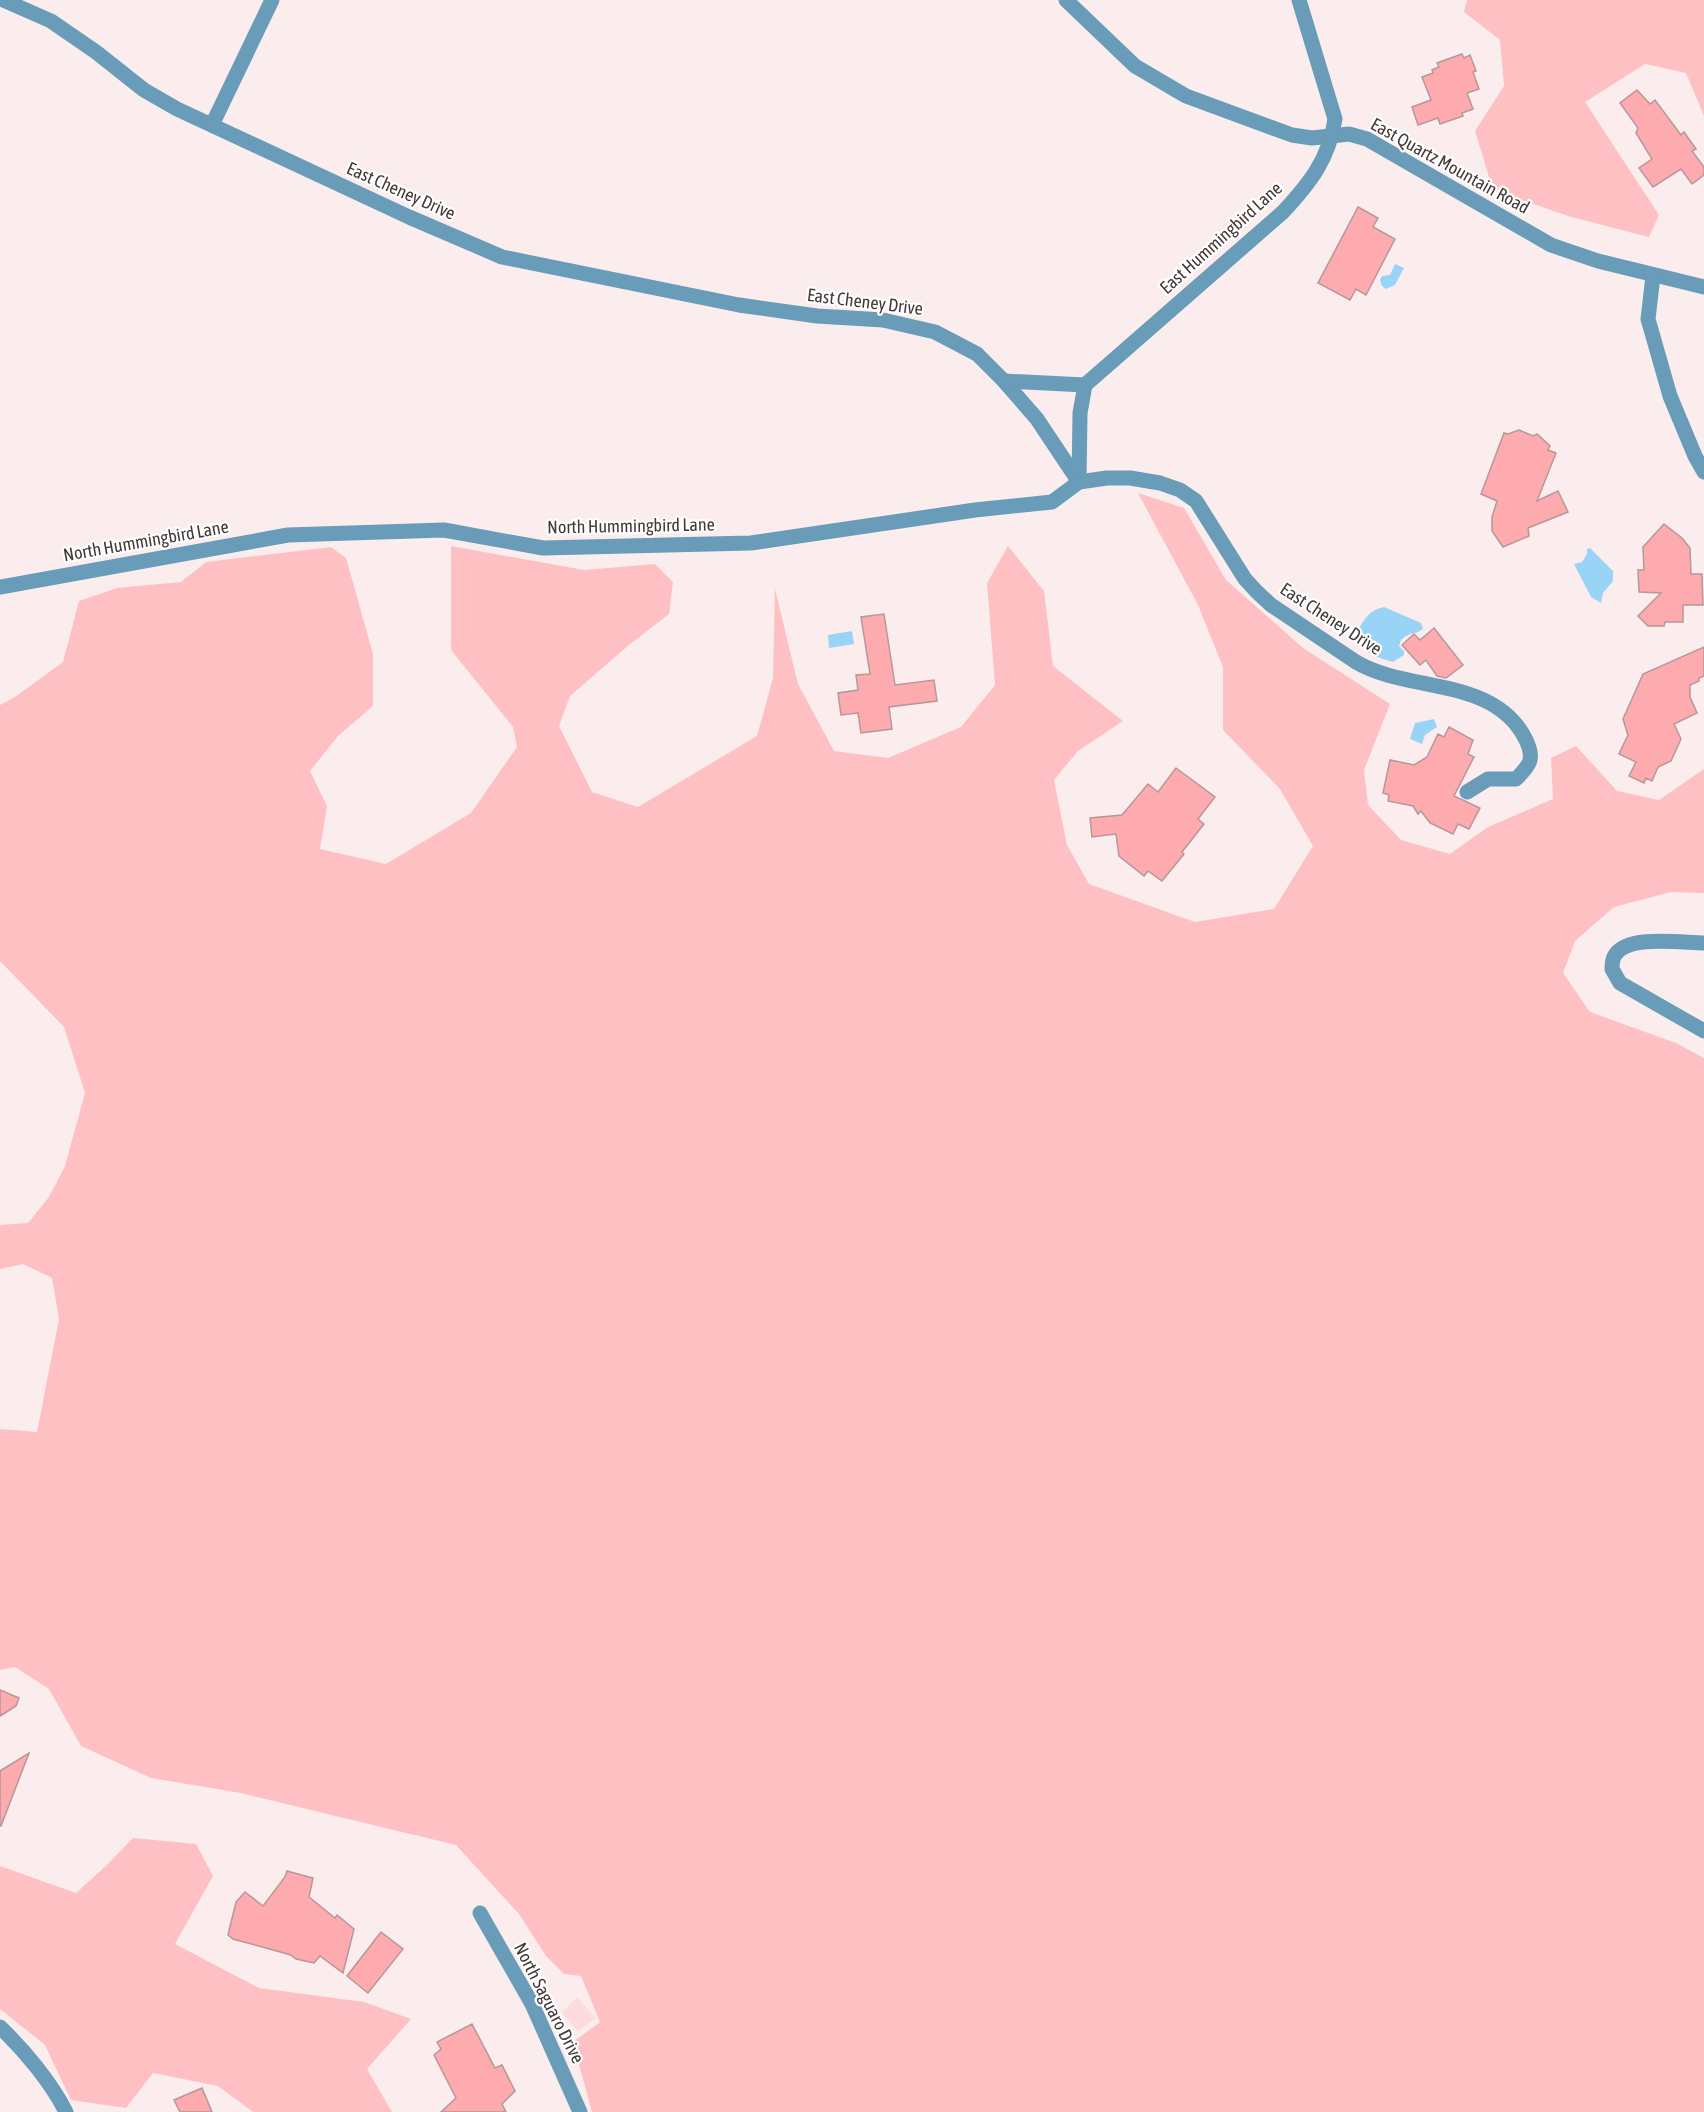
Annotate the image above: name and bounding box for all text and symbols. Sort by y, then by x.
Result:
street label: East Quartz Mountain Road [1367,113,1533,218]
street label: East Cheney Drive [344,157,459,224]
street label: East Hummingbird Lane [1155,177,1286,298]
street label: East Cheney Drive [806,284,924,319]
street label: North Hummingbird Lane [547,514,715,537]
street label: North Hummingbird Lane [62,516,230,565]
street label: East Cheney Drive [1277,578,1386,659]
street label: North Saguaro Drive [510,1939,589,2067]

